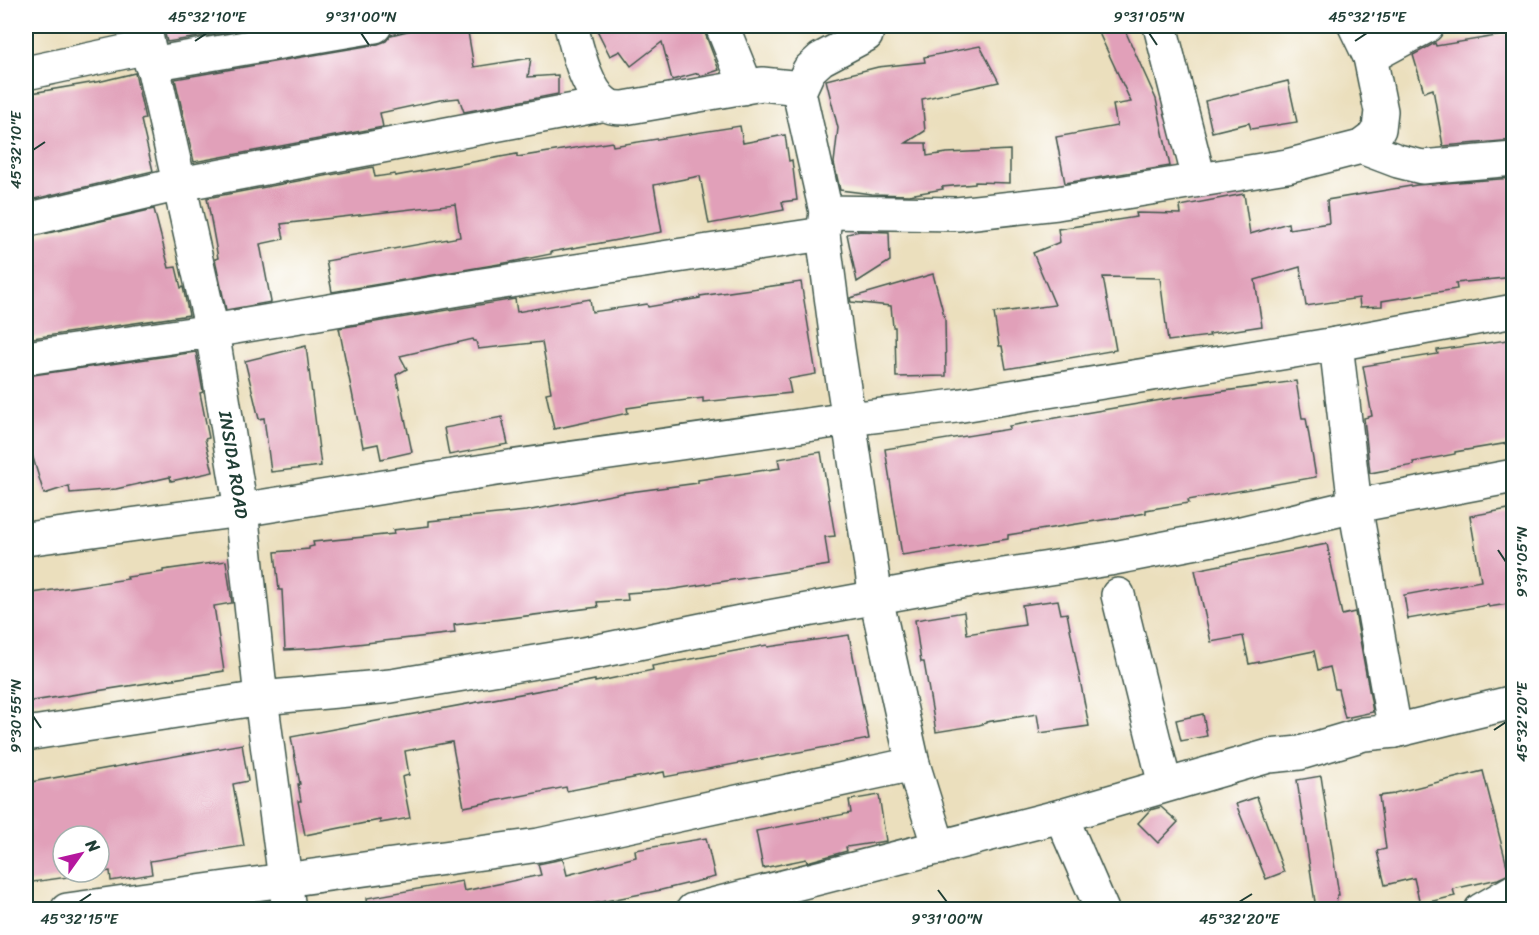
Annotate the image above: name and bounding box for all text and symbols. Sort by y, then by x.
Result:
text: 45°32'10"E [168,4,248,30]
text: 9°31'00"N [325,4,397,30]
text: 9°31'05"N [1113,4,1185,30]
text: 45°32'15"E [1328,4,1407,30]
text: 45°32'10"E [3,109,29,189]
street label: INSIDA ROAD [209,408,258,520]
text: 9°31'05"N [1509,526,1535,598]
text: 9°30'55"N [3,678,29,753]
text: 45°32'20"E [1509,680,1535,762]
north arrow [51,824,111,884]
text: N [77,832,109,859]
text: 45°32'15"E [40,906,119,932]
text: 9°31'00"N [911,906,983,932]
text: 45°32'20"E [1199,906,1281,932]

